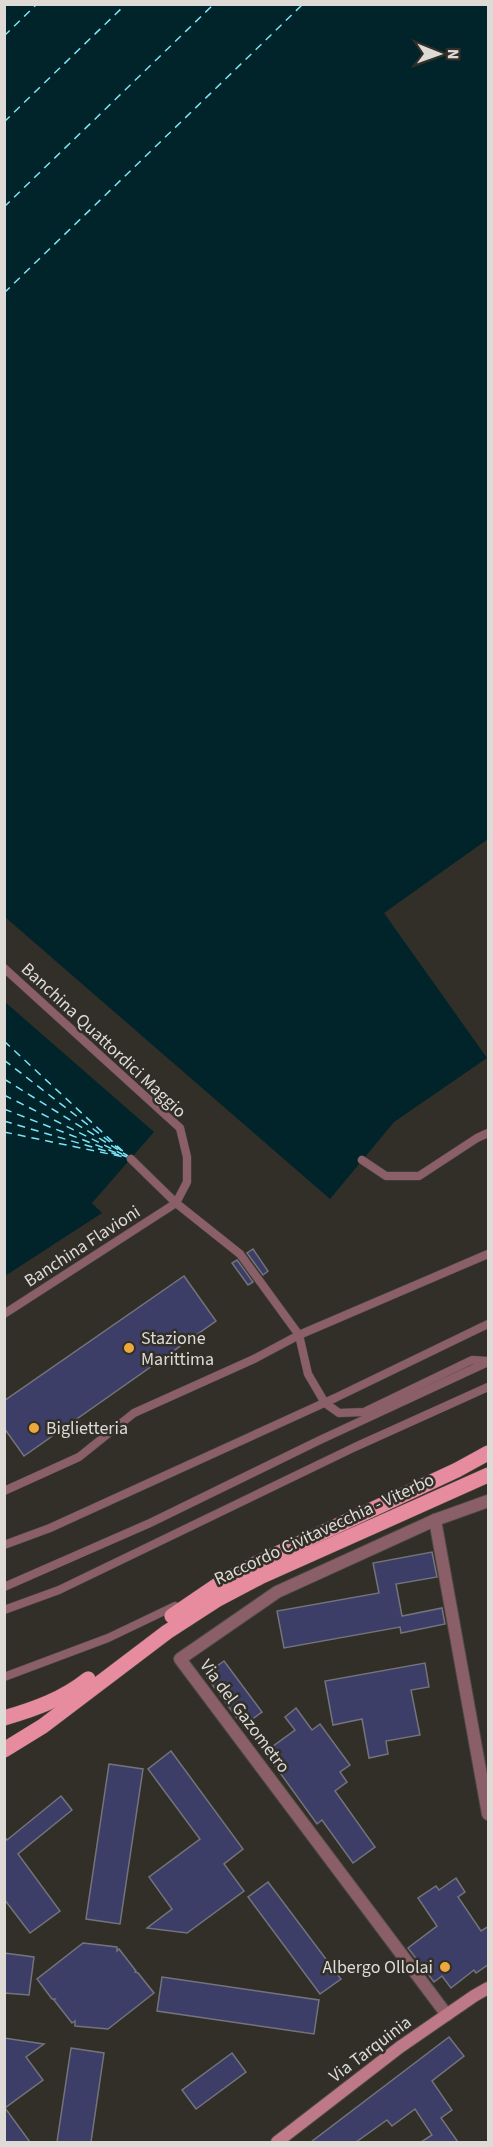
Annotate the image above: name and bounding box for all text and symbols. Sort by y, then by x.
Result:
north arrow [409,24,469,84]
text: N [442,49,464,60]
street label: Banchina Quattordici Maggio [16,957,192,1124]
street label: Banchina Flavioni [19,1199,145,1293]
place label: Stazione Marittima [141,1326,214,1372]
marker: Stazione Marittima [122,1341,136,1355]
place label: Biglietteria [46,1416,128,1441]
marker: Biglietteria [27,1421,41,1435]
street label: Raccordo Civitavecchia - Viterbo [210,1467,438,1592]
street label: Via del Gazometro [194,1654,296,1778]
place label: Albergo Ollolai [323,1955,433,1980]
marker: Albergo Ollolai [438,1960,452,1974]
street label: Via Tarquinia [324,2010,417,2089]

